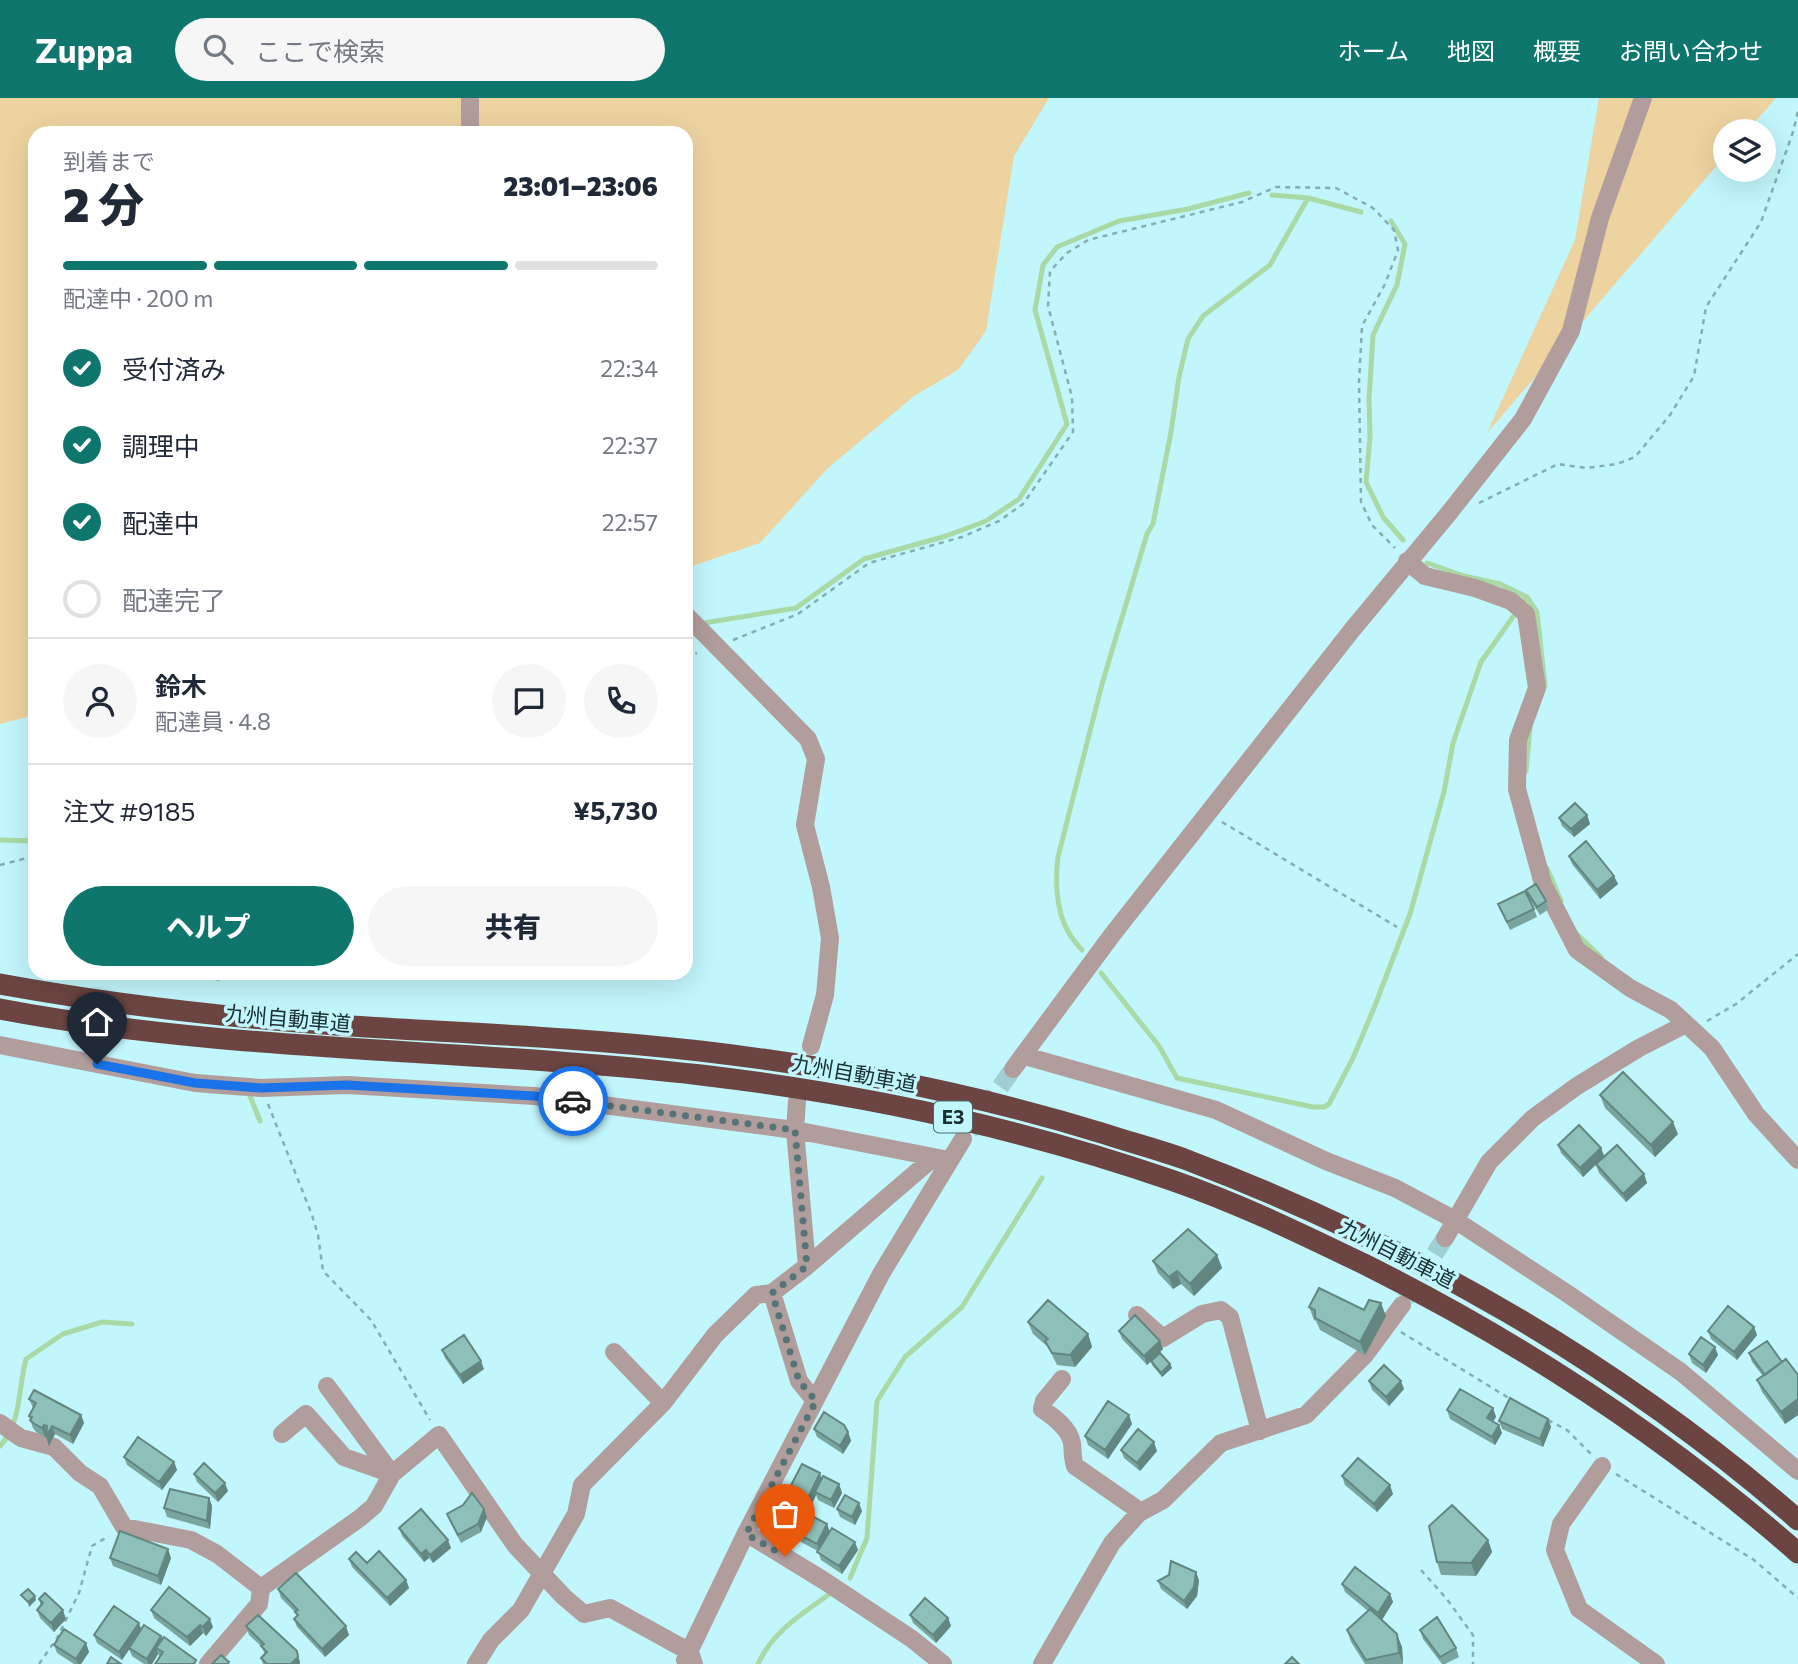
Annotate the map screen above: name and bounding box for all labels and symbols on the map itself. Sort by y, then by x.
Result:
pin [67,992,127,1064]
street label: 九州自動車道 [224,1000,352,1035]
street label: 九州自動車道 [790,1049,918,1096]
courier [538,1066,608,1136]
road number: E3 [934,1102,972,1133]
street label: 九州自動車道 [1336,1213,1459,1292]
pin [755,1484,815,1556]

